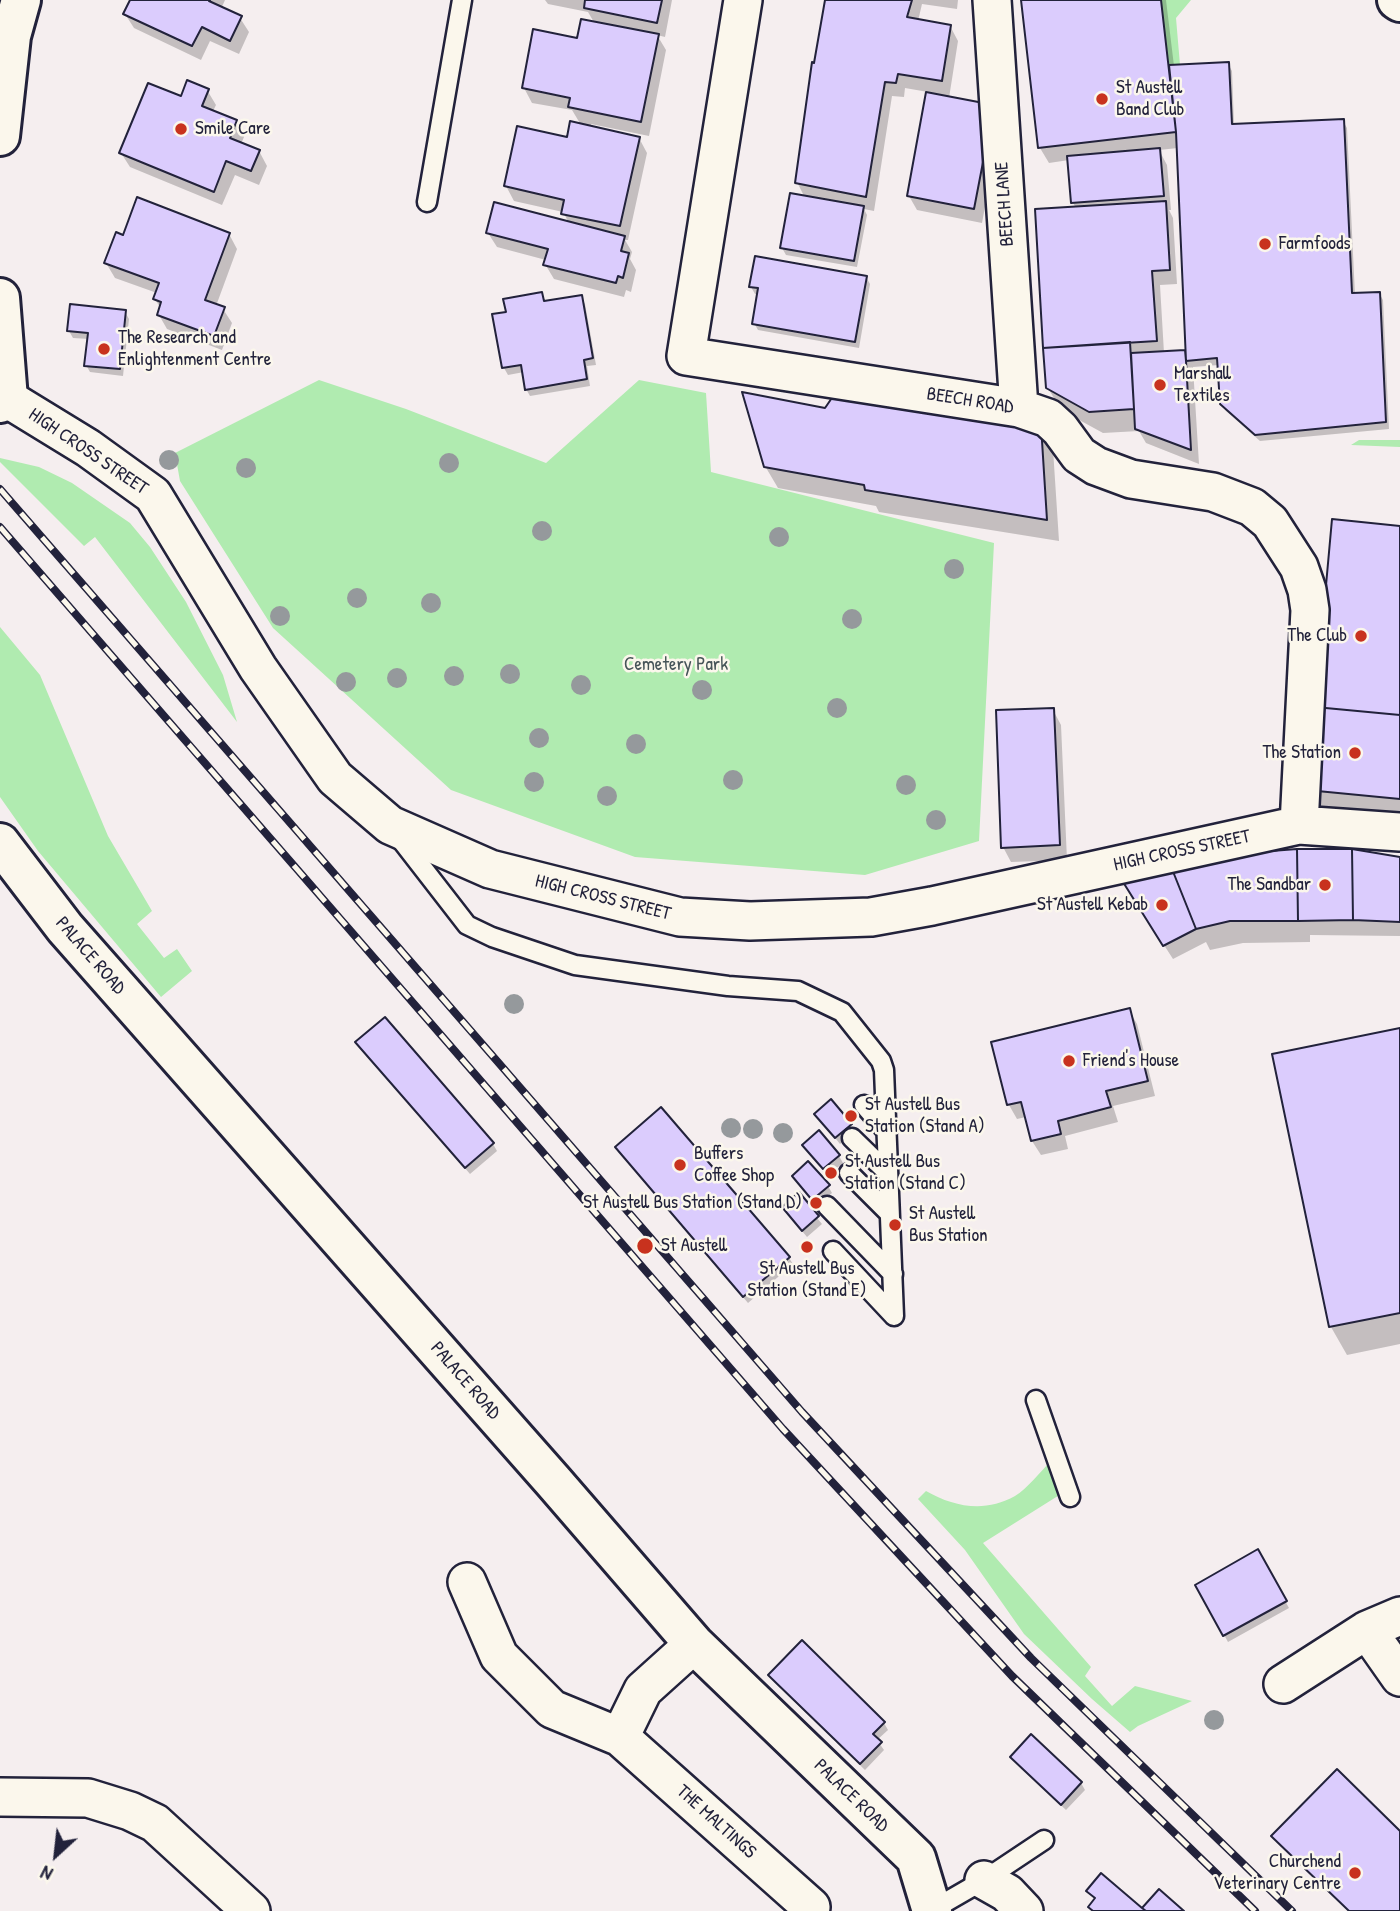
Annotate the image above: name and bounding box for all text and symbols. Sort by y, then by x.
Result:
place label: St Austell Band Club [1116,77,1184,121]
marker: St Austell Band Club [1094,91,1110,107]
place label: Smile Care [195,118,271,140]
marker: Smile Care [173,121,189,137]
street label: BEECH LANE [991,161,1019,247]
place label: Farmfoods [1279,233,1351,255]
marker: Farmfoods [1257,236,1273,252]
place label: The Research and Enlightenment Centre [118,327,271,371]
marker: The Research and Enlightenment Centre [96,341,112,357]
place label: Marshall Textiles [1174,363,1231,407]
marker: Marshall Textiles [1152,377,1168,393]
street label: BEECH ROAD [925,383,1015,419]
street label: HIGH CROSS STREET [24,404,152,500]
place label: The Club [1287,625,1347,647]
marker: The Club [1353,628,1369,644]
park label: Cemetery Park [624,654,728,676]
place label: The Station [1262,742,1341,764]
marker: The Station [1347,745,1363,761]
street label: HIGH CROSS STREET [1112,825,1252,877]
street label: HIGH CROSS STREET [533,870,673,926]
place label: The Sandbar [1227,874,1311,896]
marker: The Sandbar [1317,877,1333,893]
place label: St Austell Kebab [1037,894,1148,916]
marker: St Austell Kebab [1154,897,1170,913]
street label: PALACE ROAD [50,913,130,999]
place label: Friend's House [1083,1050,1179,1072]
marker: Friend's House [1061,1053,1077,1069]
place label: St Austell Bus Station (Stand A) [865,1094,985,1138]
marker: St Austell Bus Station (Stand A) [843,1108,859,1124]
place label: Buffers Coffee Shop [694,1143,774,1187]
place label: St Austell Bus Station (Stand C) [845,1151,966,1195]
marker: Buffers Coffee Shop [672,1157,688,1173]
marker: St Austell Bus Station (Stand C) [823,1165,839,1181]
place label: St Austell Bus Station (Stand D) [583,1192,802,1214]
marker: St Austell Bus Station (Stand D) [808,1195,824,1211]
place label: St Austell Bus Station [909,1203,988,1247]
marker: St Austell Bus Station [887,1217,903,1233]
place label: St Austell [661,1235,727,1257]
marker: St Austell [635,1236,655,1256]
marker: St Austell Bus Station (Stand E) [799,1239,815,1255]
place label: St Austell Bus Station (Stand E) [748,1258,866,1302]
street label: PALACE ROAD [425,1338,505,1424]
street label: PALACE ROAD [809,1755,893,1837]
street label: THE MALTINGS [671,1780,761,1864]
north arrow [21,1820,91,1890]
place label: Churchend Veterinary Centre [1213,1851,1341,1895]
text: N [36,1860,57,1888]
marker: Churchend Veterinary Centre [1347,1865,1363,1881]

